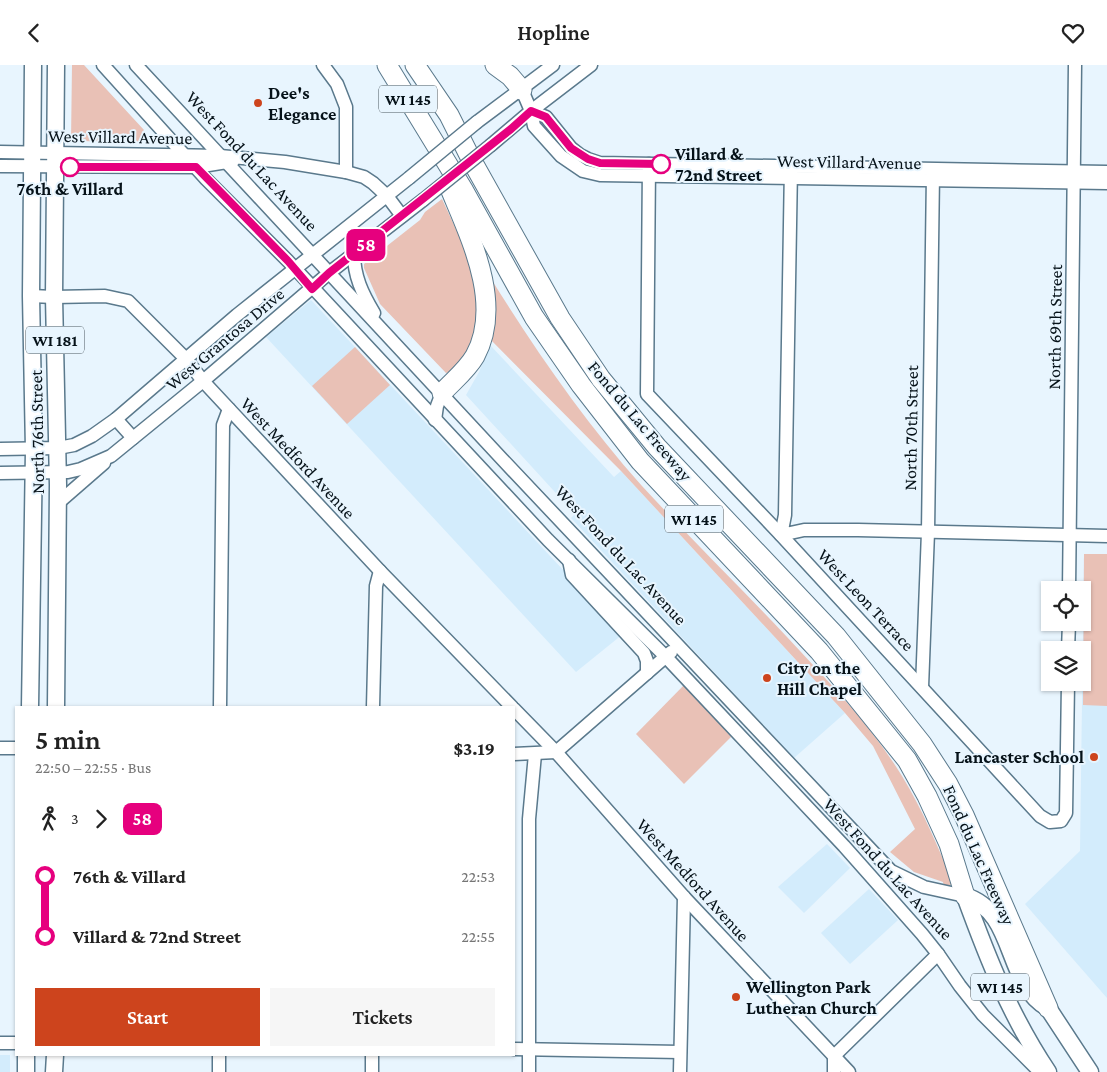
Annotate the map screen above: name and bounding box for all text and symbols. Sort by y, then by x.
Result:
icon: back [20,19,48,47]
icon: heart [1059,19,1087,47]
text: Hopline [517,20,590,45]
place label: Dee's Elegance [268,83,336,124]
road number: WI 145 [379,85,437,113]
street label: West Fond du Lac Avenue [182,87,322,235]
marker: Dee's Elegance [252,97,264,109]
street label: West Villard Avenue [48,126,192,148]
place label: Villard & 72nd Street [674,144,762,185]
street label: West Villard Avenue [777,151,921,173]
marker: Villard & 72nd Street [651,154,671,174]
marker: 76th & Villard [60,157,80,177]
place label: 76th & Villard [17,179,124,199]
line badge: 58 [344,229,388,261]
text: 58 [356,235,376,255]
street label: North 69th Street [1044,263,1066,390]
street label: West Grantosa Drive [162,284,288,394]
road number: WI 181 [26,327,84,353]
street label: Fond du Lac Freeway [584,357,697,486]
street label: North 70th Street [900,364,922,491]
street label: North 76th Street [26,369,48,494]
street label: West Medford Avenue [237,393,359,523]
street label: West Fond du Lac Avenue [551,481,691,629]
road number: WI 145 [665,505,723,533]
street label: West Leon Terrace [814,545,918,655]
map controls [1041,581,1091,691]
button: locate [1041,581,1091,631]
button: layers [1041,641,1091,691]
place label: City on the Hill Chapel [777,658,862,699]
marker: City on the Hill Chapel [761,672,773,684]
text: 5 min [35,724,101,755]
text: $3.19 [454,738,495,759]
place label: Lancaster School [954,747,1084,767]
marker: Lancaster School [1088,751,1100,763]
text: 22:50 – 22:55 · Bus [35,759,151,776]
street label: Fond du Lac Freeway [939,782,1019,929]
street label: West Fond du Lac Avenue [819,794,957,944]
icon: walk [35,805,63,833]
icon: forward [87,805,115,833]
text: 58 [133,809,152,829]
text: 3 [71,810,79,827]
street label: West Medford Avenue [633,814,754,946]
text: 76th & Villard [73,866,186,887]
text: 22:53 [461,868,495,885]
text: Villard & 72nd Street [73,926,241,947]
text: 22:55 [461,928,495,945]
road number: WI 145 [971,974,1029,1001]
place label: Wellington Park Lutheran Church [745,977,878,1018]
button: Start [35,988,260,1046]
button: Tickets [270,988,495,1046]
marker: Wellington Park Lutheran Church [730,991,742,1003]

